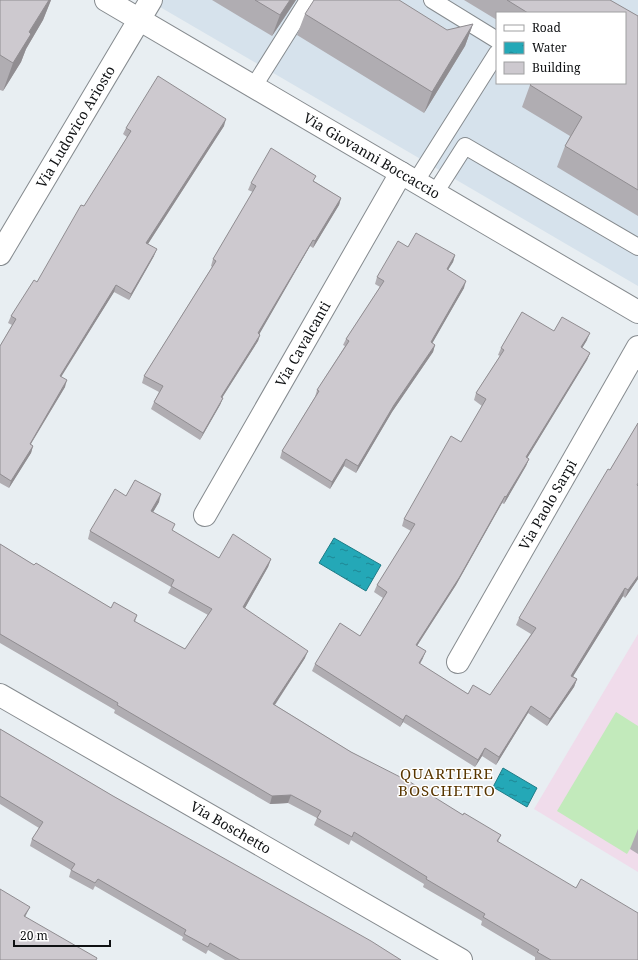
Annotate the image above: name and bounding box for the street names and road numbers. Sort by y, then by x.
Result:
street label: Via Ludovico Ariosto [31,62,119,191]
street label: Via Giovanni Boccaccio [300,108,444,203]
street label: Via Cavalcanti [271,297,335,390]
street label: Via Paolo Sarpi [514,456,581,553]
street label: Via Boschetto [187,796,275,858]

